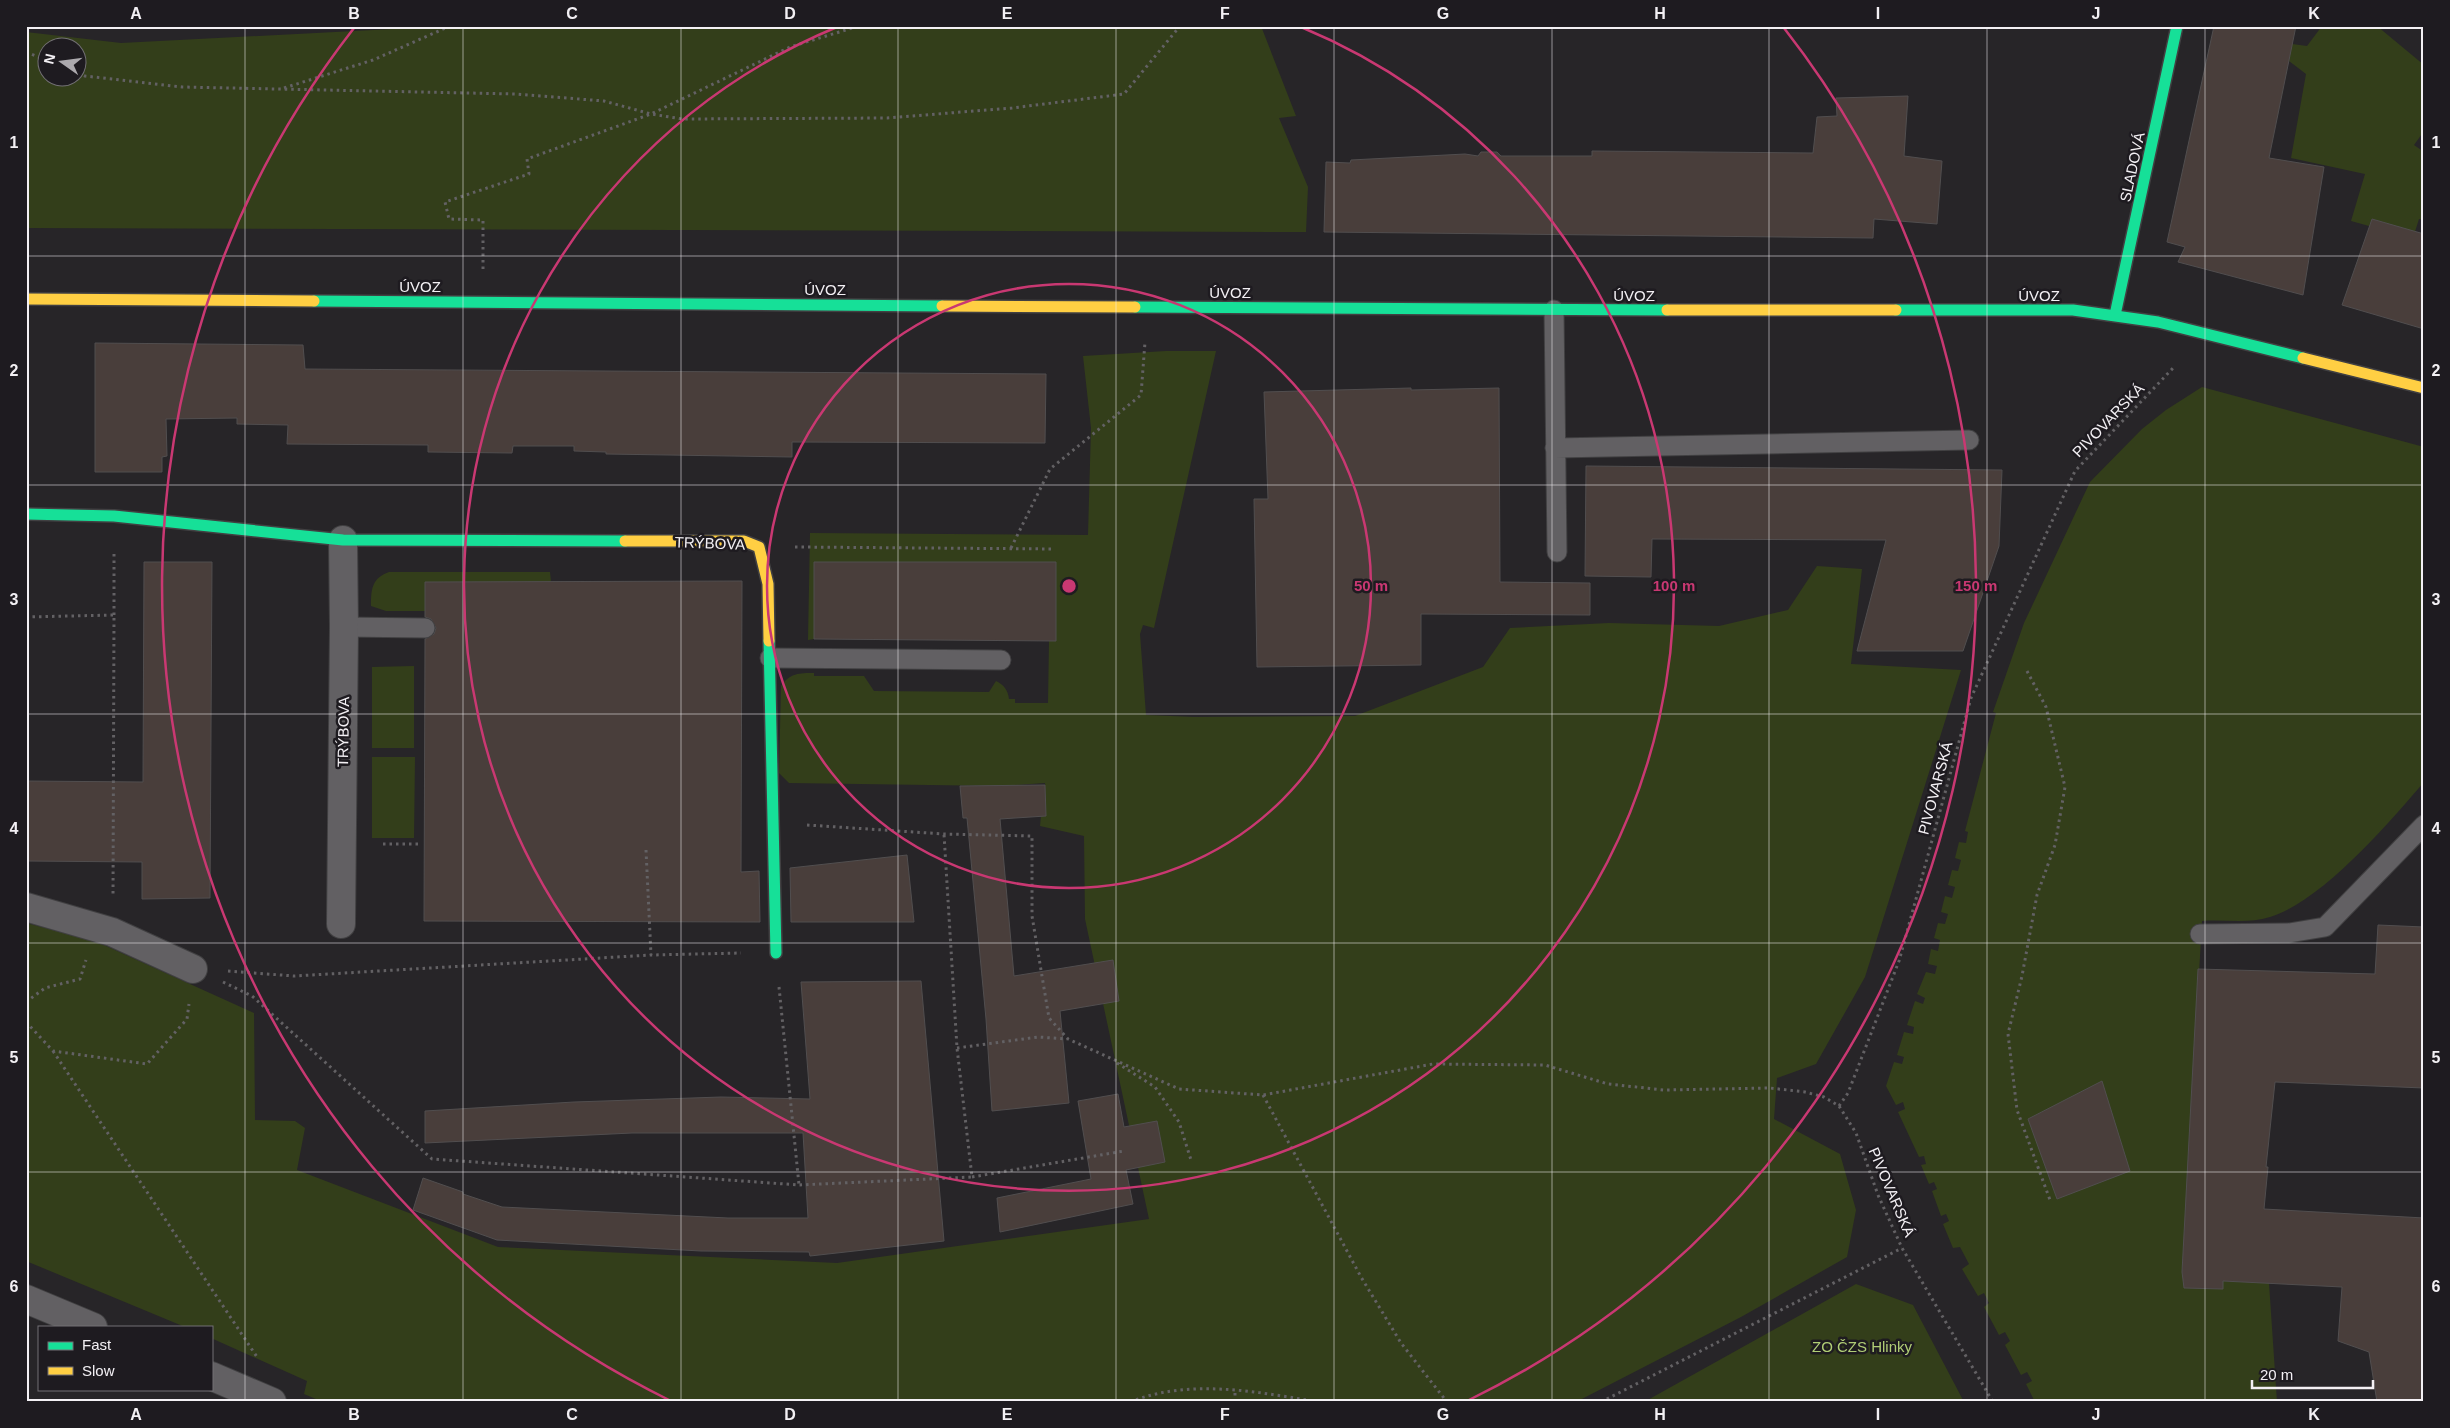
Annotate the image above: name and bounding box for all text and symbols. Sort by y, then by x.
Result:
text: A [130,5,142,22]
text: B [348,5,360,22]
text: C [566,5,578,22]
text: D [784,5,796,22]
text: E [1002,5,1013,22]
text: F [1220,5,1230,22]
text: G [1437,5,1449,22]
text: H [1654,5,1666,22]
text: I [1876,5,1880,22]
text: J [2092,5,2100,22]
text: K [2308,5,2320,22]
north arrow [38,38,88,88]
text: N [40,52,58,66]
street label: SLADOVÁ [2116,131,2148,203]
text: 1 [10,134,19,151]
text: 1 [2432,134,2441,151]
street label: ÚVOZ [399,278,441,295]
street label: ÚVOZ [804,281,846,298]
street label: ÚVOZ [1209,284,1251,301]
street label: ÚVOZ [1613,287,1655,304]
street label: ÚVOZ [2018,287,2060,304]
text: 2 [10,362,19,379]
text: 2 [2432,362,2441,379]
street label: PIVOVARSKÁ [2069,380,2147,460]
street label: TRÝBOVA [674,533,746,553]
centre of rings [1060,577,1078,595]
text: 50 m [1354,577,1388,594]
text: 100 m [1653,577,1695,594]
text: 150 m [1955,577,1997,594]
text: 3 [10,591,19,608]
text: 3 [2432,591,2441,608]
street label: TRÝBOVA [334,697,352,767]
street label: PIVOVARSKÁ [1914,740,1956,836]
text: 4 [10,820,19,837]
text: 4 [2432,820,2441,837]
text: 5 [10,1049,19,1066]
text: 5 [2432,1049,2441,1066]
street label: PIVOVARSKÁ [1865,1145,1919,1239]
text: 6 [10,1278,19,1295]
text: 6 [2432,1278,2441,1295]
legend [38,1326,212,1390]
text: Fast [82,1336,112,1353]
park label: ZO ČZS Hlinky [1812,1338,1912,1355]
scale bar [2252,1358,2374,1390]
text: Slow [82,1362,115,1379]
text: 20 m [2260,1366,2293,1383]
text: A [130,1406,142,1423]
text: B [348,1406,360,1423]
text: C [566,1406,578,1423]
text: D [784,1406,796,1423]
text: E [1002,1406,1013,1423]
text: F [1220,1406,1230,1423]
text: G [1437,1406,1449,1423]
text: H [1654,1406,1666,1423]
text: I [1876,1406,1880,1423]
text: J [2092,1406,2100,1423]
text: K [2308,1406,2320,1423]

